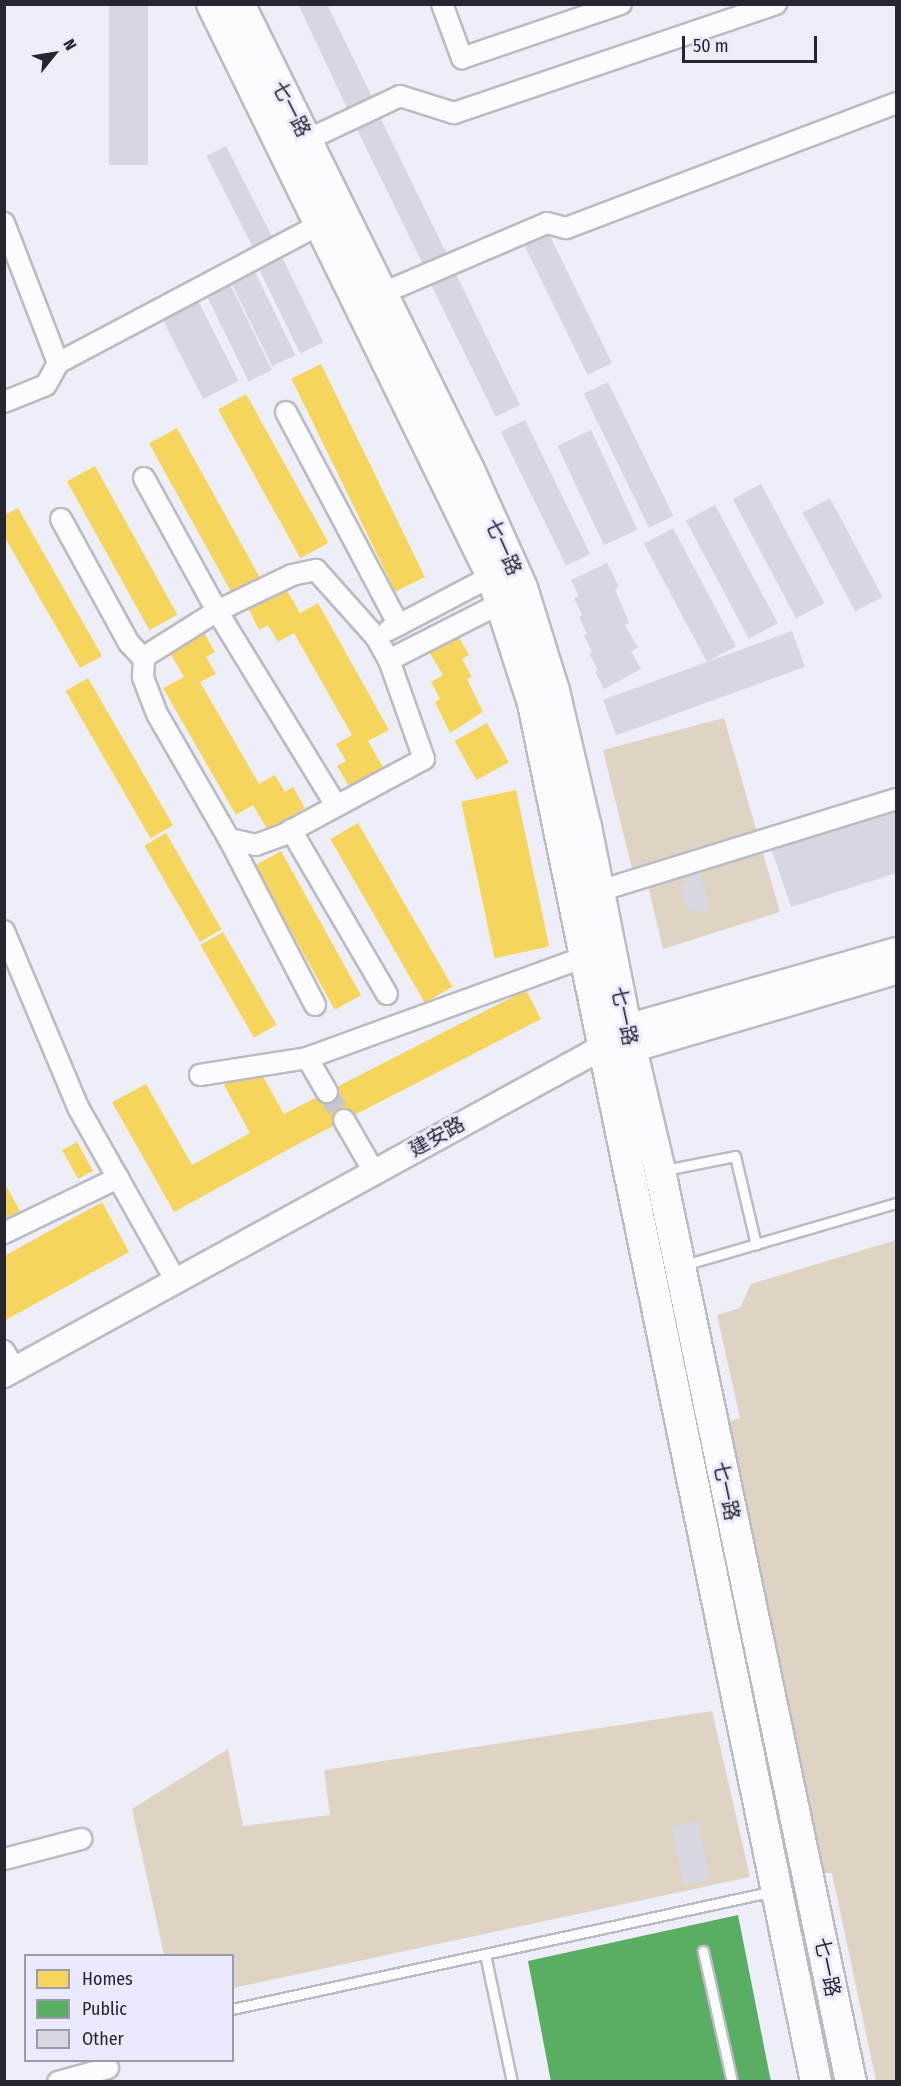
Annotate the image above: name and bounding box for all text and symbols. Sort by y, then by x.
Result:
north arrow [24,24,84,84]
scale bar [685,24,820,62]
text: 50 m [693,35,729,57]
text: N [59,36,81,54]
street label: 七一路 [267,77,315,141]
street label: 七一路 [480,515,526,579]
street label: 七一路 [606,984,642,1048]
street label: 建安路 [405,1112,469,1162]
street label: 七一路 [708,1459,744,1523]
street label: 七一路 [809,1935,845,1999]
legend [24,1954,234,2062]
text: Homes [82,1968,133,1990]
text: Public [82,1998,127,2020]
text: Other [82,2028,124,2050]

